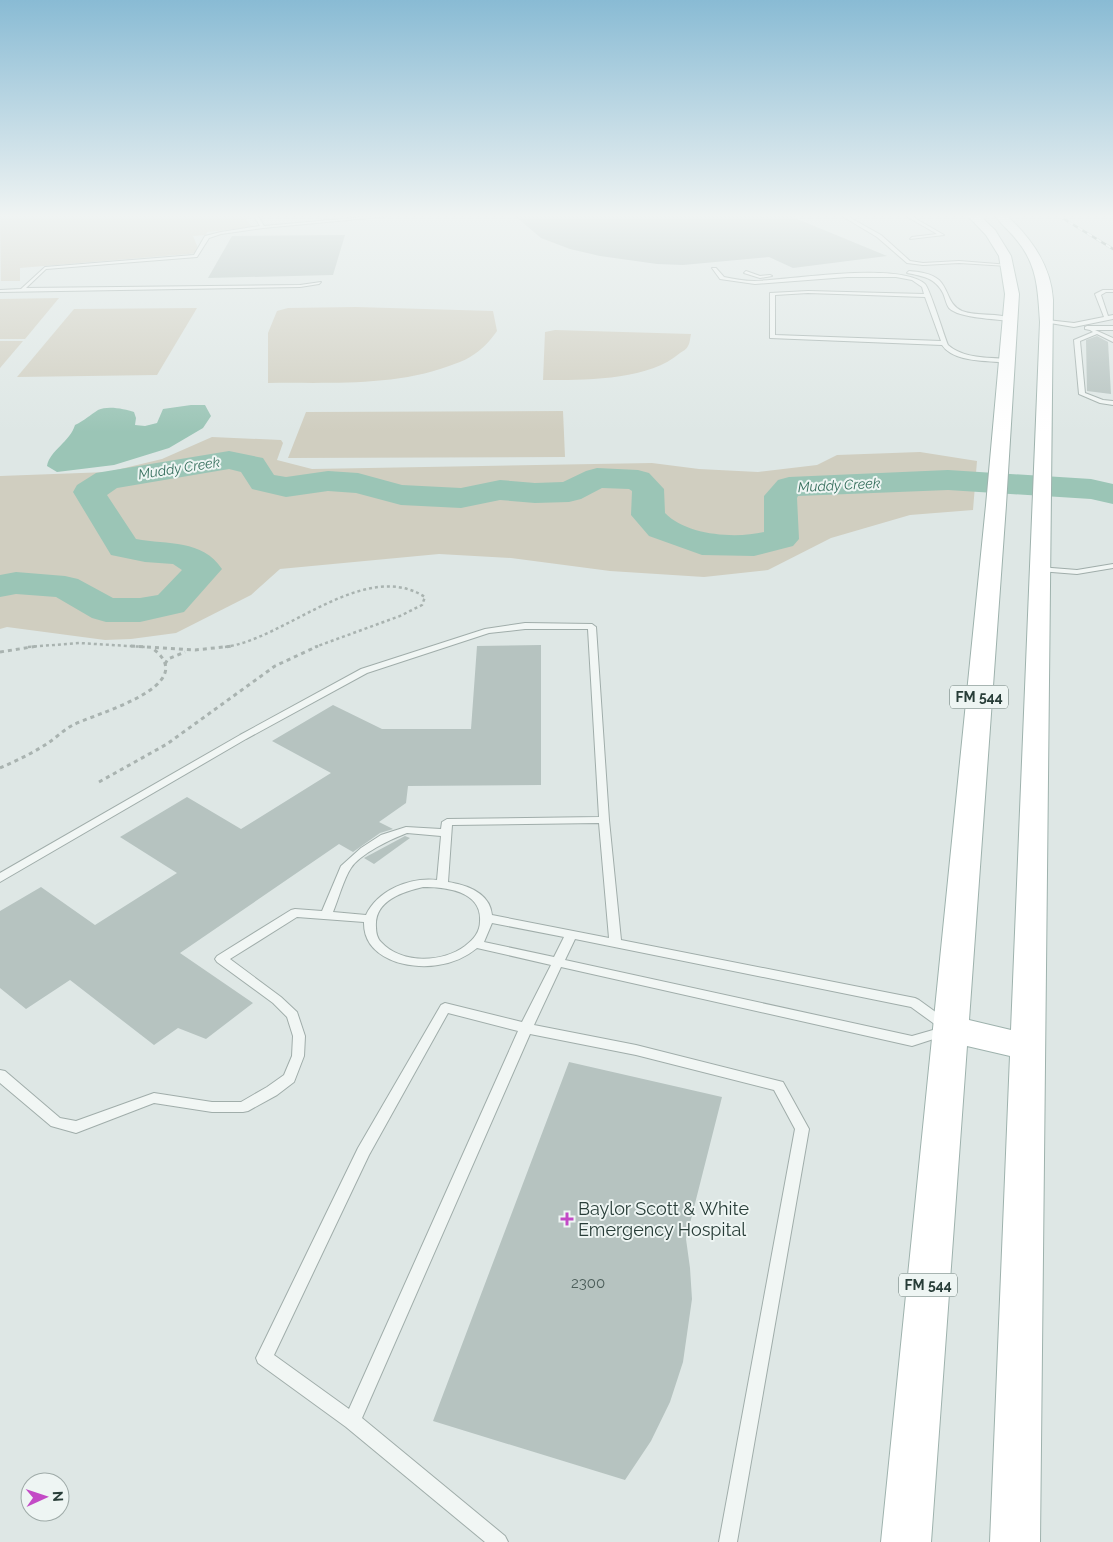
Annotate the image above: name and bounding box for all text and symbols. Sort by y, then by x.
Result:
water label: Muddy Creek [137,454,222,482]
water label: Muddy Creek [797,475,881,495]
road number: FM 544 [950,686,1008,709]
place label: Baylor Scott & White Emergency Hospital [578,1198,749,1240]
marker: Baylor Scott & White Emergency Hospital [560,1212,574,1226]
house number: 2300 [571,1274,605,1292]
road number: FM 544 [899,1274,957,1296]
north arrow [20,1472,70,1522]
text: N [50,1491,66,1502]

